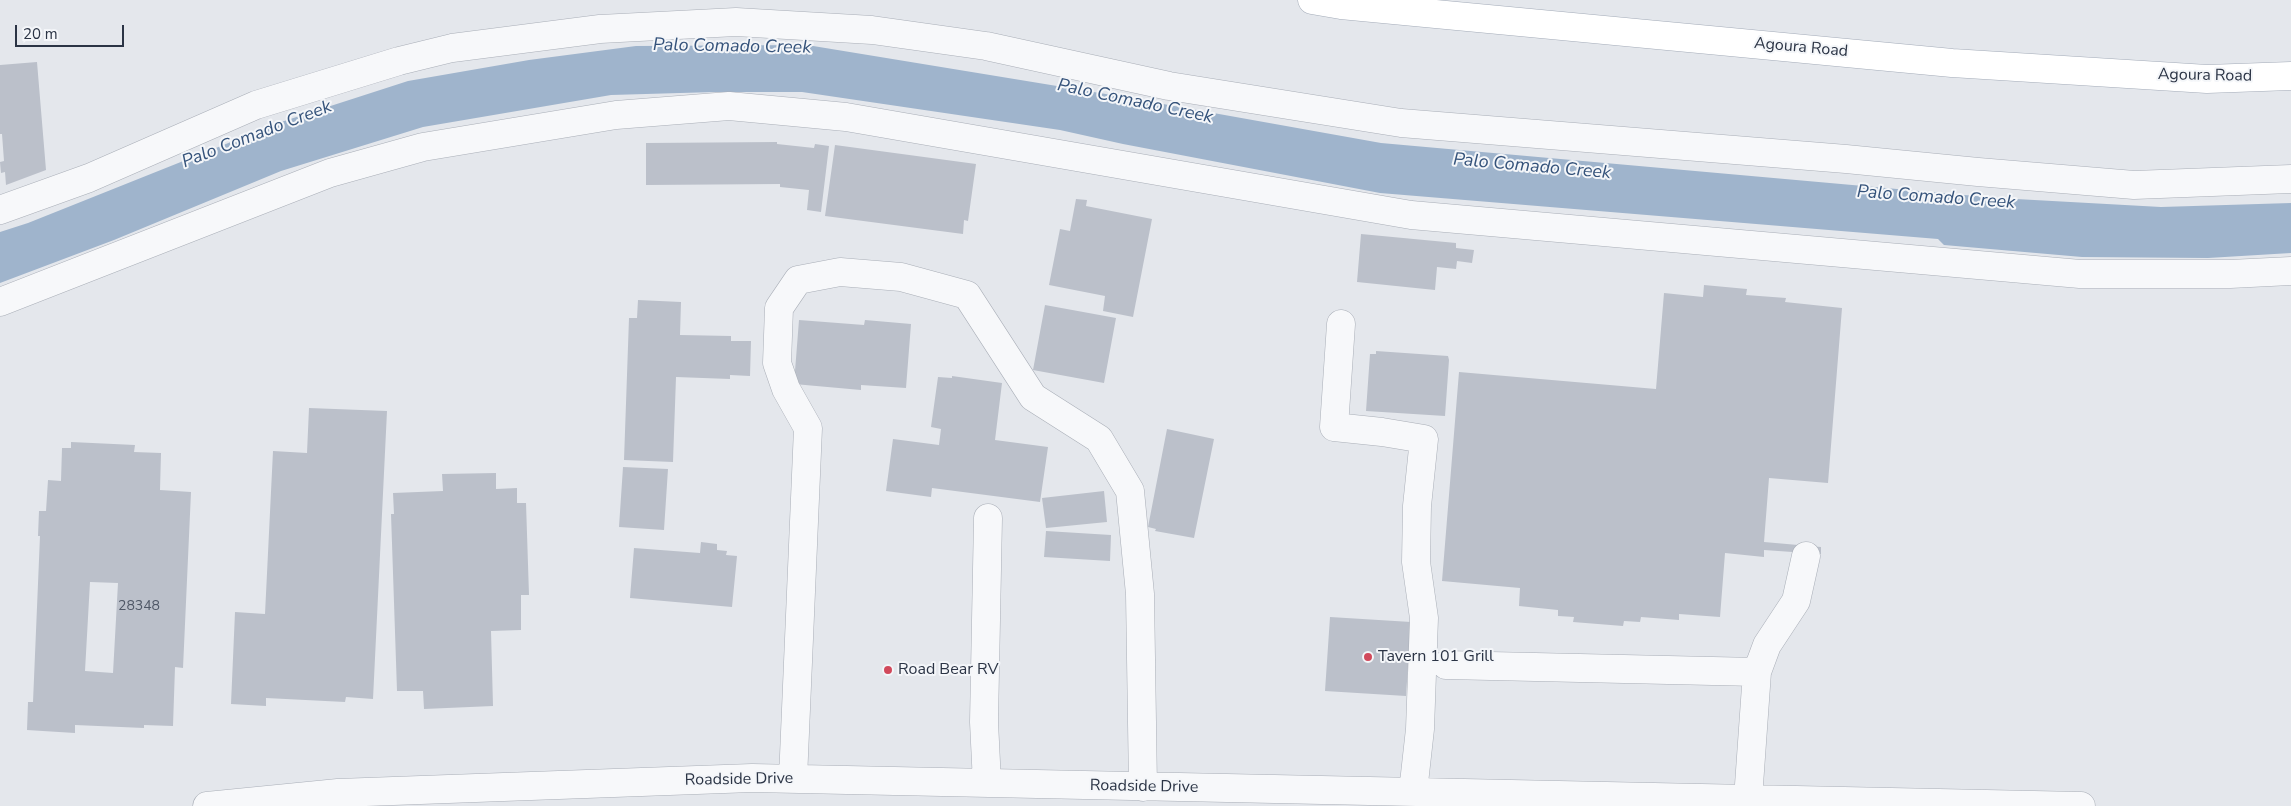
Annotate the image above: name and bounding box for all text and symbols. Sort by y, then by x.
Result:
scale bar [18,15,126,47]
text: 20 m [23,24,58,44]
street label: Agoura Road [1753,34,1849,62]
water label: Palo Comado Creek [653,35,811,59]
street label: Agoura Road [2158,66,2252,86]
water label: Palo Comado Creek [1055,75,1215,129]
water label: Palo Comado Creek [179,97,335,173]
water label: Palo Comado Creek [1452,149,1612,185]
water label: Palo Comado Creek [1856,182,2016,214]
house number: 28348 [118,599,160,615]
place label: Tavern 101 Grill [1378,647,1494,667]
marker: Tavern 101 Grill [1362,651,1374,663]
place label: Road Bear RV [898,660,999,680]
marker: Road Bear RV [882,664,894,676]
street label: Roadside Drive [685,769,793,791]
street label: Roadside Drive [1090,776,1198,798]

